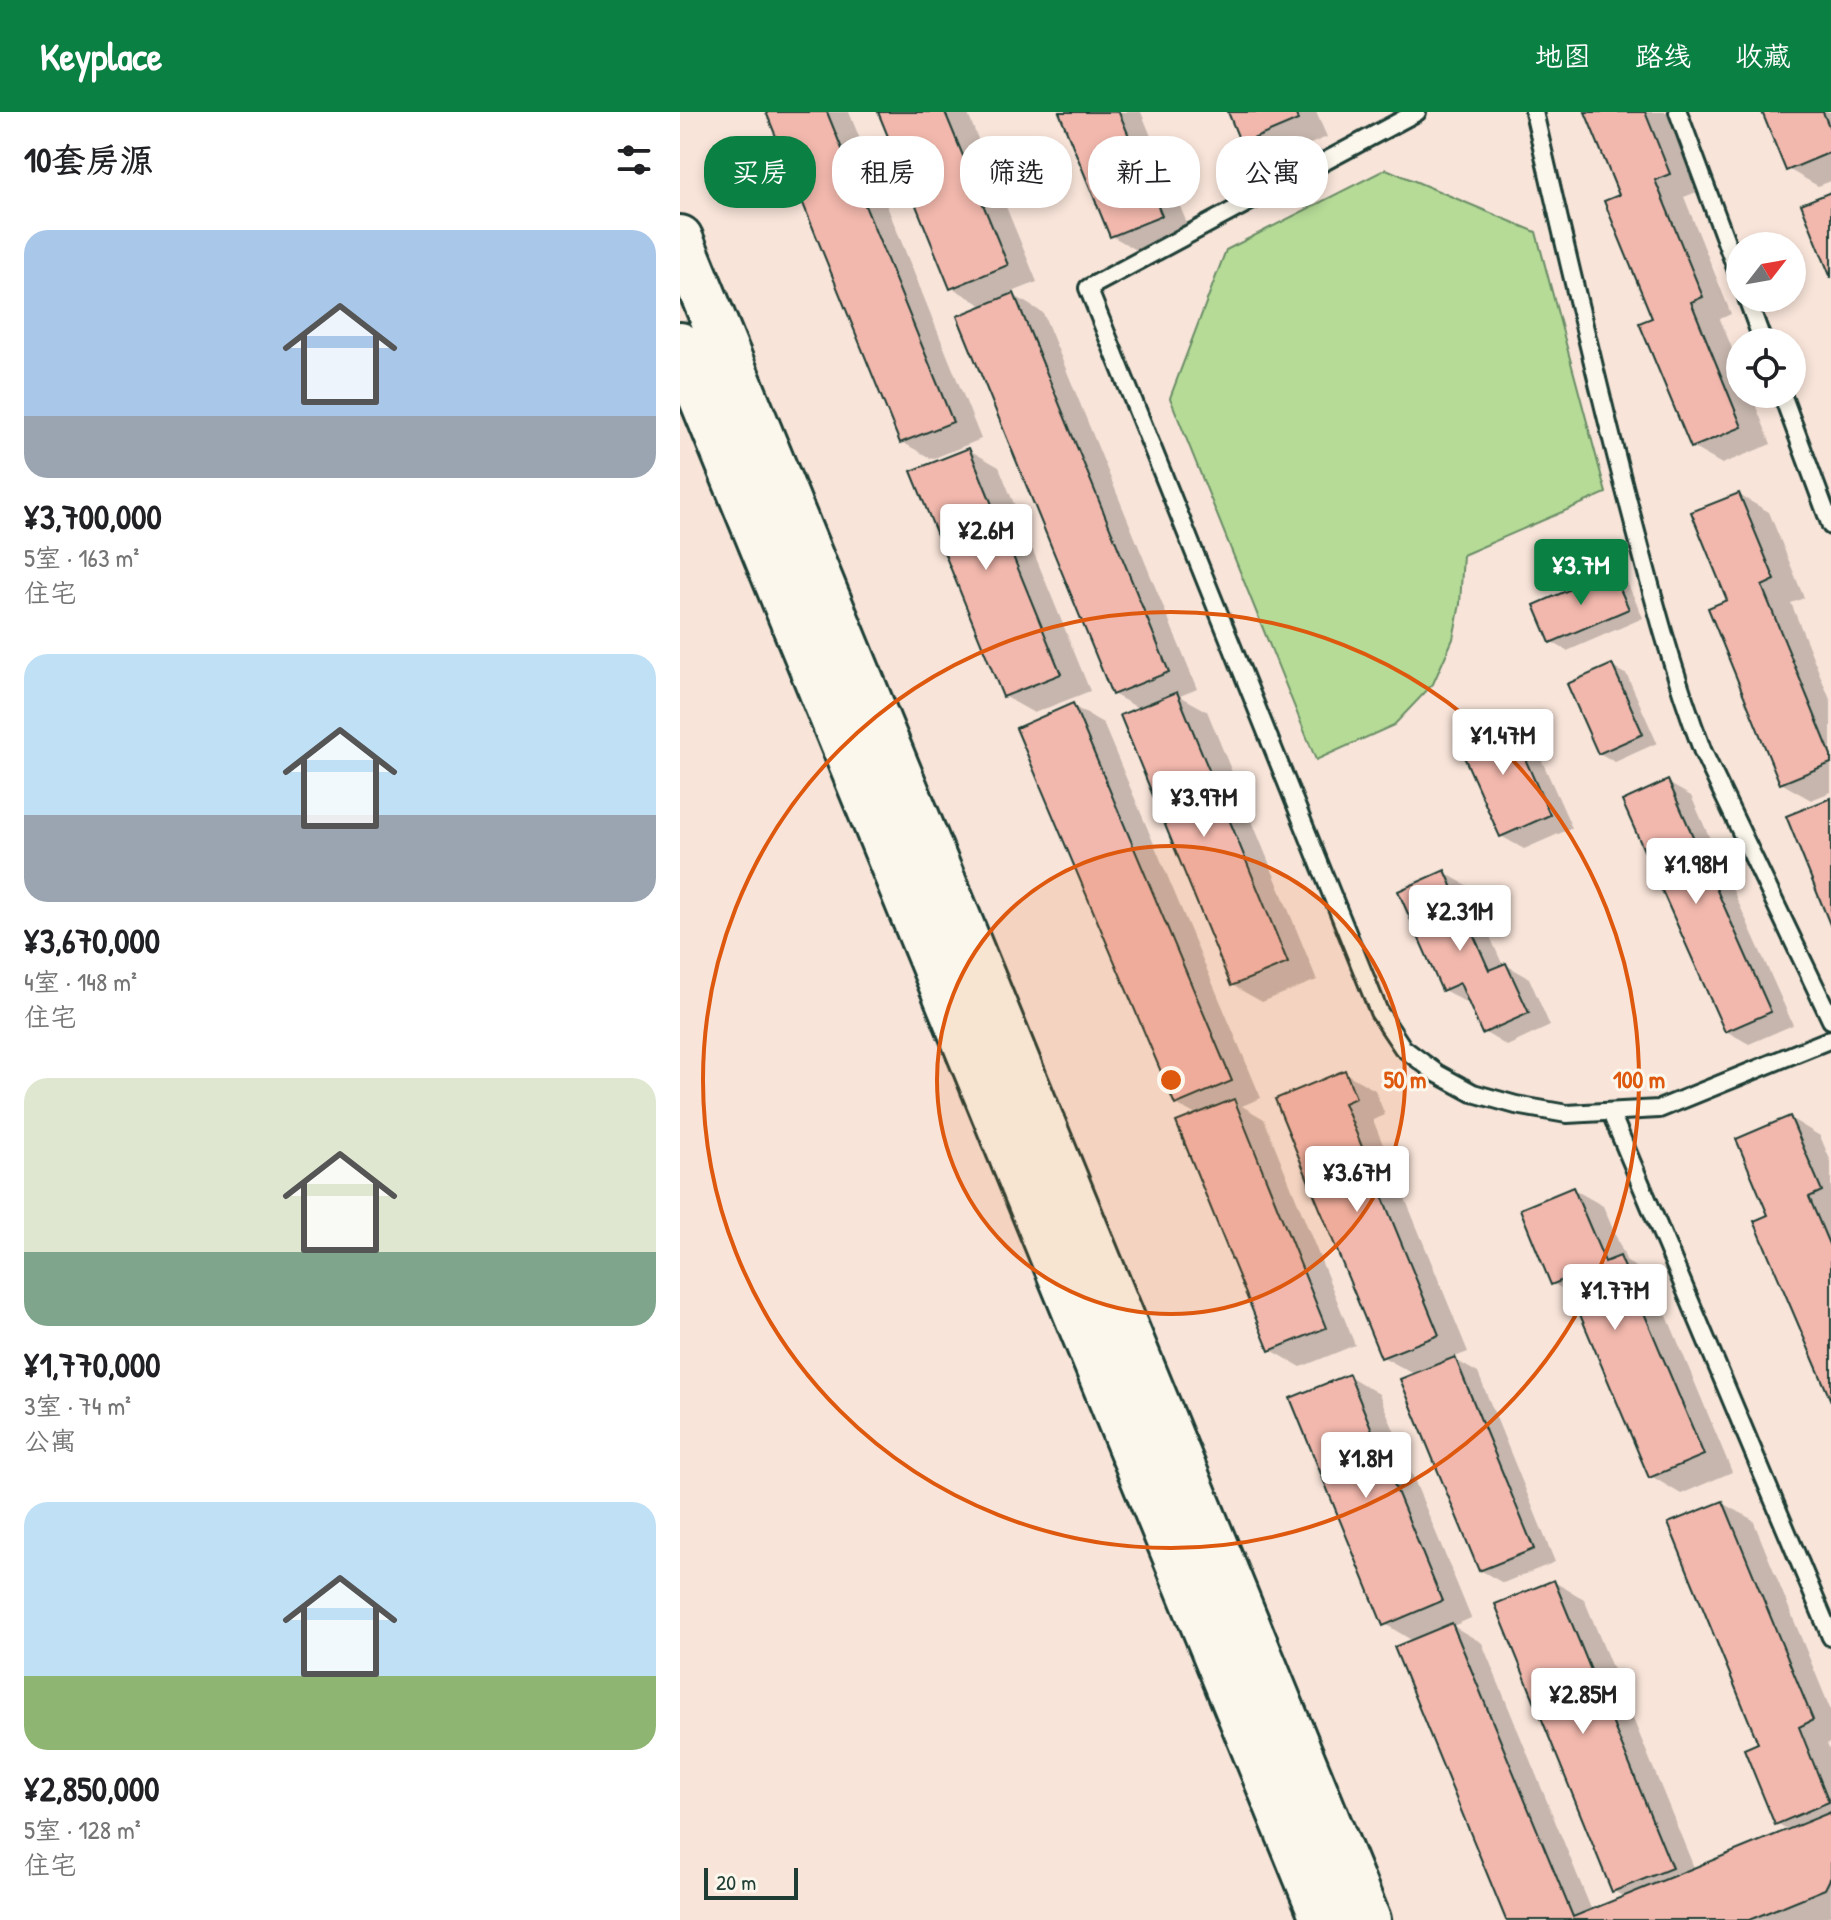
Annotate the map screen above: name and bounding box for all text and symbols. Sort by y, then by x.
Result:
text: Keyplace [40,30,162,82]
text: 地图 [1535,37,1591,75]
text: 路线 [1635,37,1691,75]
text: 收藏 [1735,37,1791,75]
chip: 买房 [704,136,816,208]
chip: 租房 [832,136,944,208]
chip: 筛选 [960,136,1072,208]
chip: 新上 [1088,136,1200,208]
chip: 公寓 [1216,136,1328,208]
text: 10套房源 [24,137,154,183]
icon: filters [612,138,656,182]
north arrow [1726,232,1806,312]
map controls [1726,232,1806,408]
icon: home [268,282,412,426]
button: locate [1726,328,1806,408]
text: ¥3,700,000 [24,494,162,540]
pin: ¥2.6M [930,504,1042,572]
text: ¥2.6M [958,512,1014,547]
pin: ¥3.7M [1525,539,1637,607]
text: 5室 · 163 m² [24,540,139,575]
text: ¥3.7M [1552,547,1610,582]
text: 住宅 [24,575,76,610]
icon: home [268,706,412,850]
pin: ¥1.47M [1438,709,1568,777]
text: ¥1.47M [1470,717,1536,752]
pin: ¥3.97M [1139,771,1269,839]
text: ¥3.97M [1170,779,1238,814]
pin: ¥1.98M [1631,838,1761,906]
text: ¥1.98M [1664,846,1728,881]
pin: ¥2.31M [1395,885,1525,953]
text: ¥2.31M [1427,893,1493,928]
text: ¥3,670,000 [24,918,160,964]
text: 4室 · 148 m² [24,964,137,999]
text: 住宅 [24,999,76,1034]
text: 50 m [1384,1063,1426,1095]
text: 100 m [1613,1063,1665,1095]
centre of rings [1157,1066,1185,1094]
icon: home [268,1130,412,1274]
pin: ¥3.67M [1292,1146,1422,1214]
text: ¥3.67M [1323,1154,1391,1189]
pin: ¥1.77M [1550,1264,1680,1332]
text: ¥1.77M [1581,1272,1649,1307]
text: ¥1,770,000 [24,1342,160,1388]
text: 3室 · 74 m² [24,1388,131,1423]
text: 公寓 [24,1423,76,1458]
pin: ¥1.8M [1310,1432,1422,1500]
text: ¥1.8M [1339,1440,1393,1475]
icon: home [268,1554,412,1698]
pin: ¥2.85M [1518,1668,1648,1736]
text: ¥2.85M [1549,1676,1617,1711]
text: ¥2,850,000 [24,1766,159,1812]
text: 5室 · 128 m² [24,1812,141,1847]
text: 住宅 [24,1847,76,1882]
scale bar [704,1864,798,1900]
text: 20 m [716,1867,756,1897]

